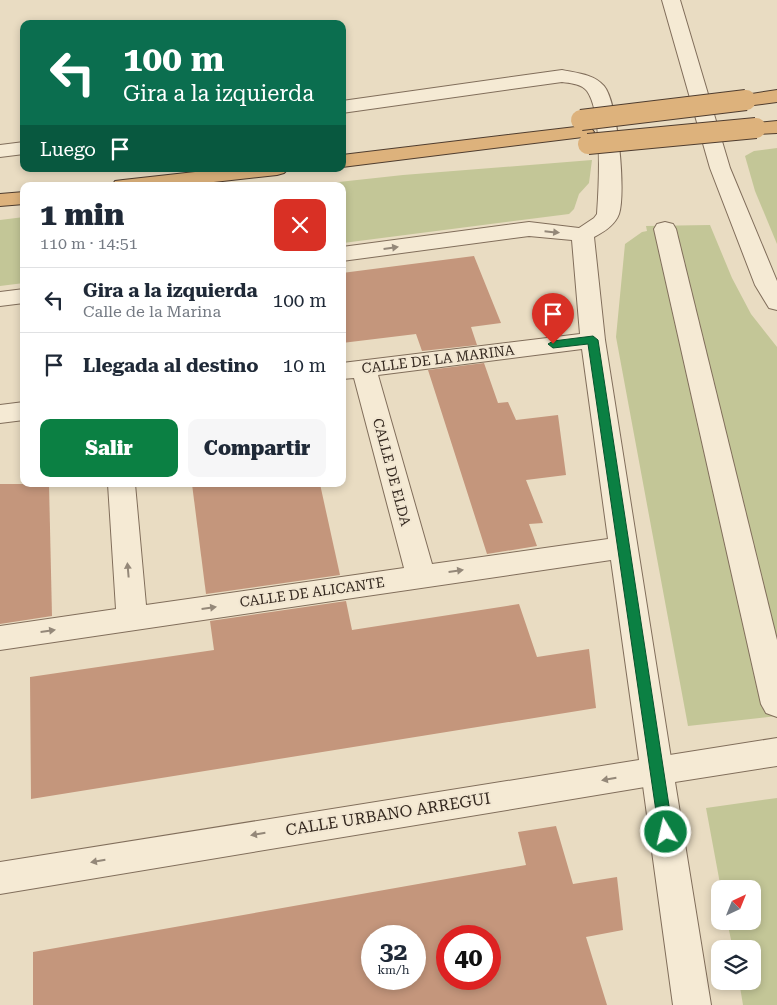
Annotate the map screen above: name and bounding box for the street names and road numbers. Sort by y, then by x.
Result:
street label: CALLE DE LA MARINA [361,342,516,376]
street label: CALLE DE ELDA [370,416,414,528]
street label: CALLE DE ALICANTE [239,574,385,610]
street label: CALLE URBANO ARREGUI [284,788,492,840]

